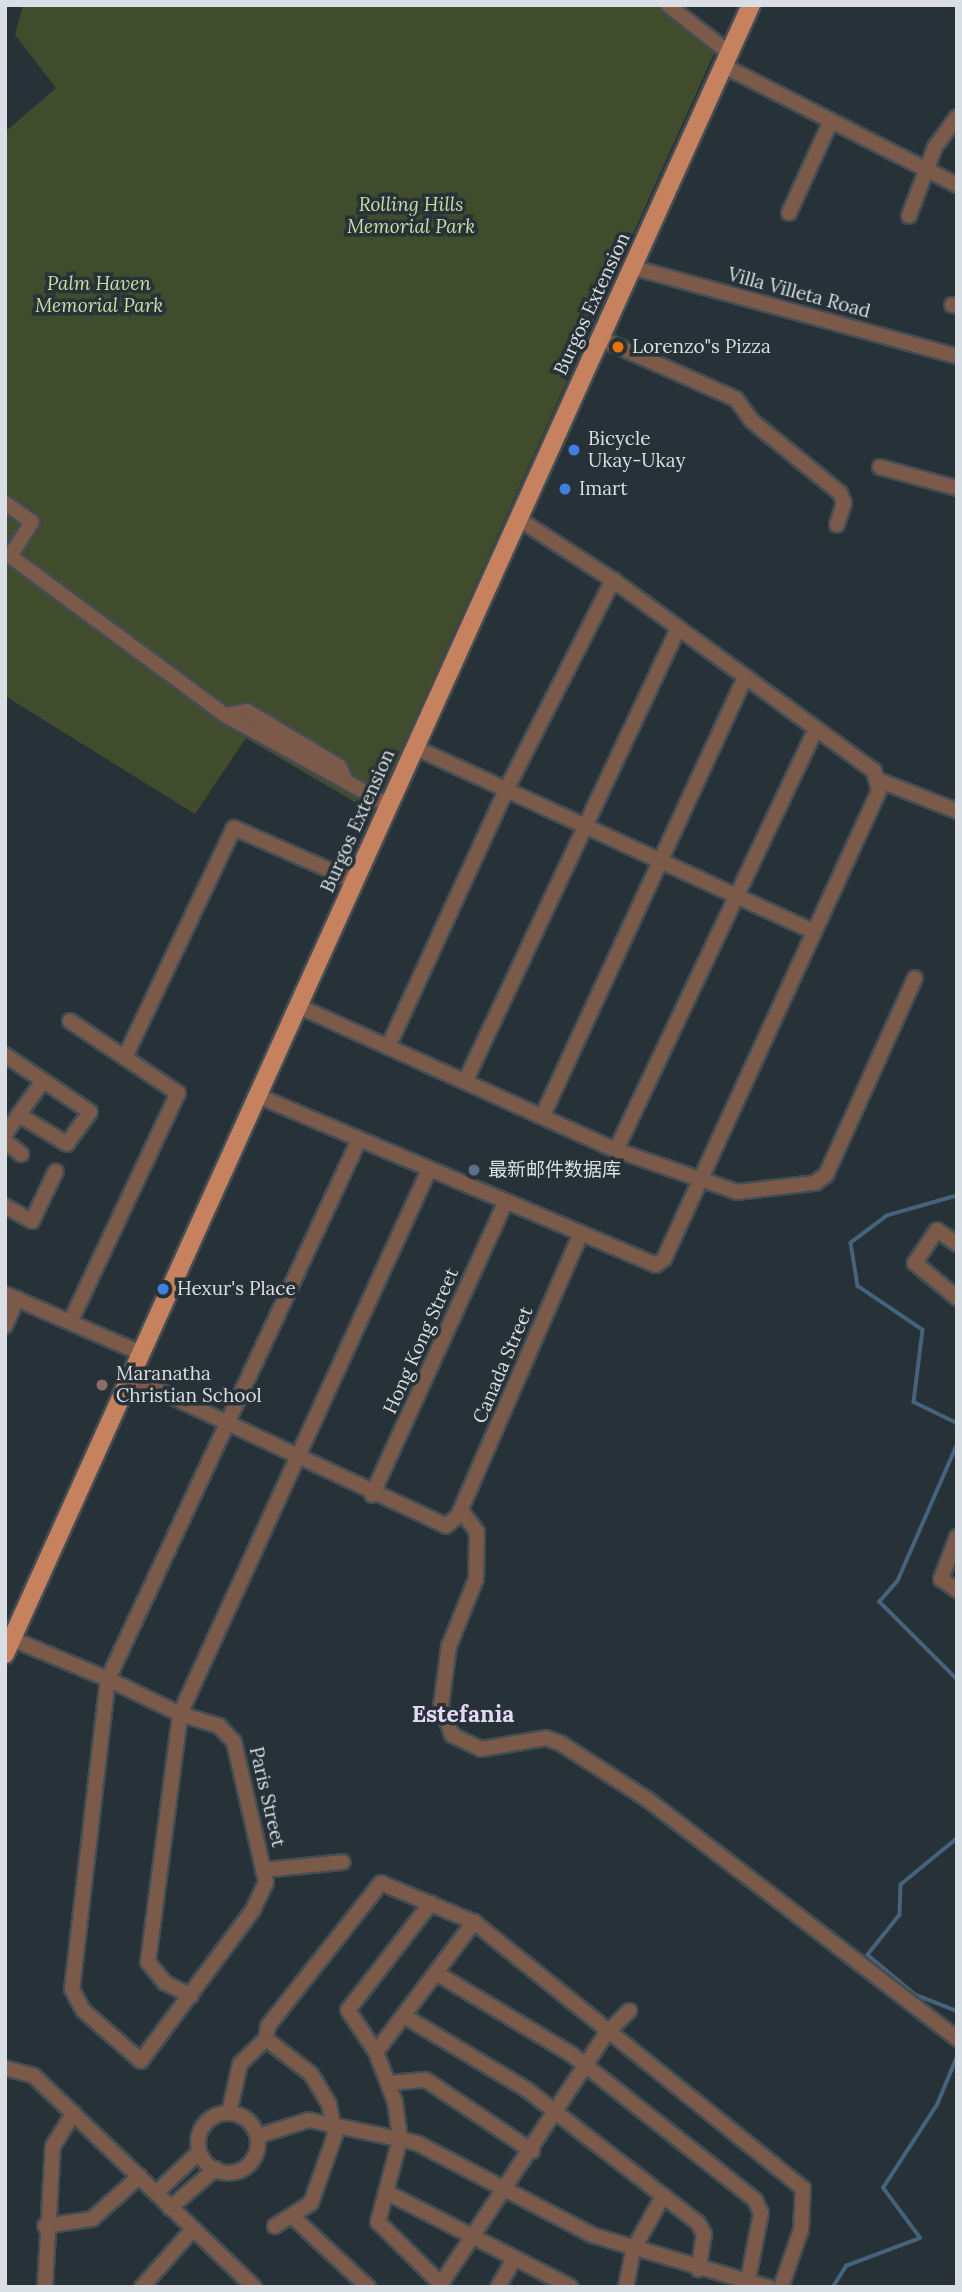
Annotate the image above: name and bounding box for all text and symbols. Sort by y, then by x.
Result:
park label: Rolling Hills Memorial Park [347,194,475,238]
street label: Burgos Extension [549,229,635,379]
street label: Villa Villeta Road [725,263,873,323]
park label: Palm Haven Memorial Park [35,273,163,317]
place label: Lorenzo"s Pizza [632,336,771,358]
marker: Lorenzo"s Pizza [610,339,626,355]
place label: Bicycle Ukay-Ukay [588,428,685,472]
marker: Bicycle Ukay-Ukay [566,442,582,458]
place label: Imart [579,478,628,500]
marker: Imart [557,481,573,497]
street label: Burgos Extension [316,746,400,896]
place label: 最新邮件数据库 [488,1159,621,1181]
marker: 最新邮件数据库 [466,1162,482,1178]
street label: Hong Kong Street [379,1265,463,1417]
place label: Hexur's Place [177,1278,296,1300]
marker: Hexur's Place [155,1281,171,1297]
street label: Canada Street [468,1303,538,1427]
place label: Maranatha Christian School [116,1363,262,1407]
marker: Maranatha Christian School [94,1377,110,1393]
district label: Estefania [412,1700,514,1728]
street label: Paris Street [244,1745,290,1849]

